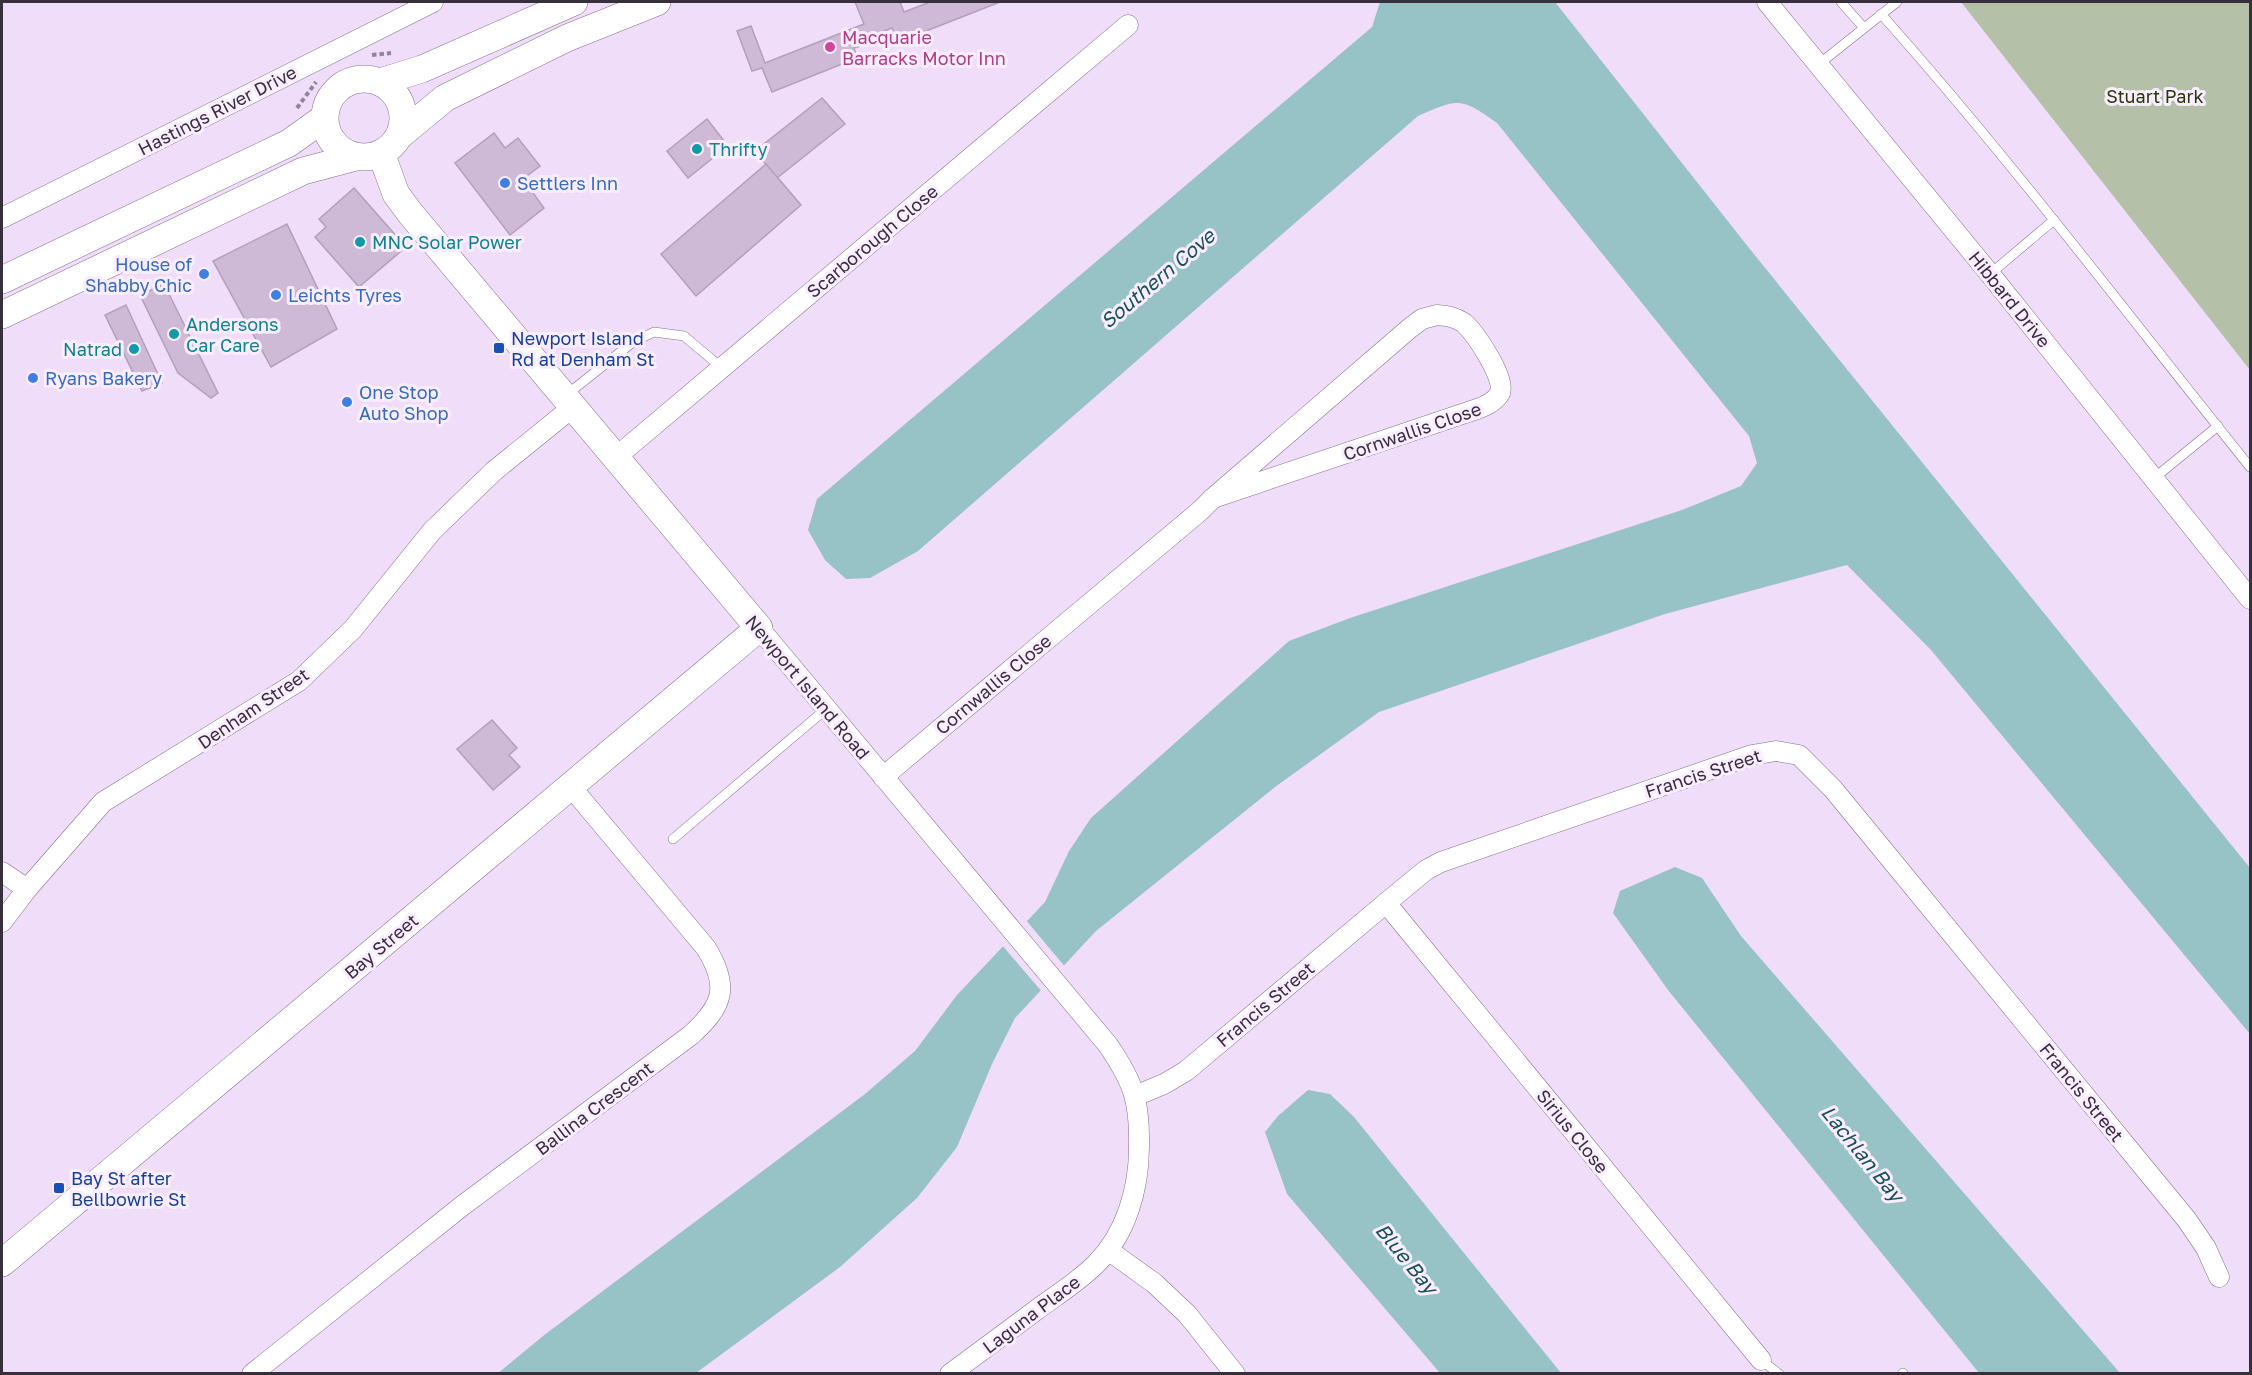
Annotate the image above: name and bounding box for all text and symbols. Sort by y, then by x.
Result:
place label: Macquarie Barracks Motor Inn [842,26,1006,69]
marker: Macquarie Barracks Motor Inn [823,40,837,54]
street label: Hastings River Drive [134,60,300,160]
park label: Stuart Park [2106,85,2204,107]
place label: Thrifty [709,138,767,160]
marker: Thrifty [690,142,704,156]
place label: Settlers Inn [517,172,618,194]
marker: Settlers Inn [498,176,512,190]
street label: Scarborough Close [802,180,942,302]
water label: Southern Cove [1095,222,1220,333]
place label: MNC Solar Power [372,231,522,253]
marker: MNC Solar Power [353,235,367,249]
street label: Hibbard Drive [1964,246,2056,352]
place label: House of Shabby Chic [85,253,192,296]
marker: House of Shabby Chic [197,267,211,281]
place label: Leichts Tyres [288,284,402,306]
marker: Leichts Tyres [269,288,283,302]
place label: Andersons Car Care [186,313,279,356]
marker: Andersons Car Care [167,327,181,341]
place label: Newport Island Rd at Denham St [511,327,654,370]
place label: Natrad [63,338,122,360]
marker: Newport Island Rd at Denham St [492,341,506,355]
marker: Natrad [127,342,141,356]
place label: Ryans Bakery [45,367,162,389]
marker: Ryans Bakery [26,371,40,385]
place label: One Stop Auto Shop [359,381,449,424]
marker: One Stop Auto Shop [340,395,354,409]
street label: Cornwallis Close [1340,397,1484,465]
street label: Newport Island Road [741,610,875,764]
street label: Cornwallis Close [931,629,1055,739]
street label: Denham Street [193,663,313,753]
street label: Francis Street [1642,744,1764,802]
street label: Bay Street [340,909,422,983]
street label: Francis Street [1212,957,1318,1051]
street label: Francis Street [2035,1038,2129,1146]
street label: Ballina Crescent [531,1057,657,1159]
street label: Sirius Close [1532,1085,1614,1177]
water label: Lachlan Bay [1816,1100,1911,1209]
place label: Bay St after Bellbowrie St [71,1167,186,1210]
marker: Bay St after Bellbowrie St [52,1181,66,1195]
water label: Blue Bay [1370,1218,1445,1301]
street label: Laguna Place [978,1270,1084,1358]

